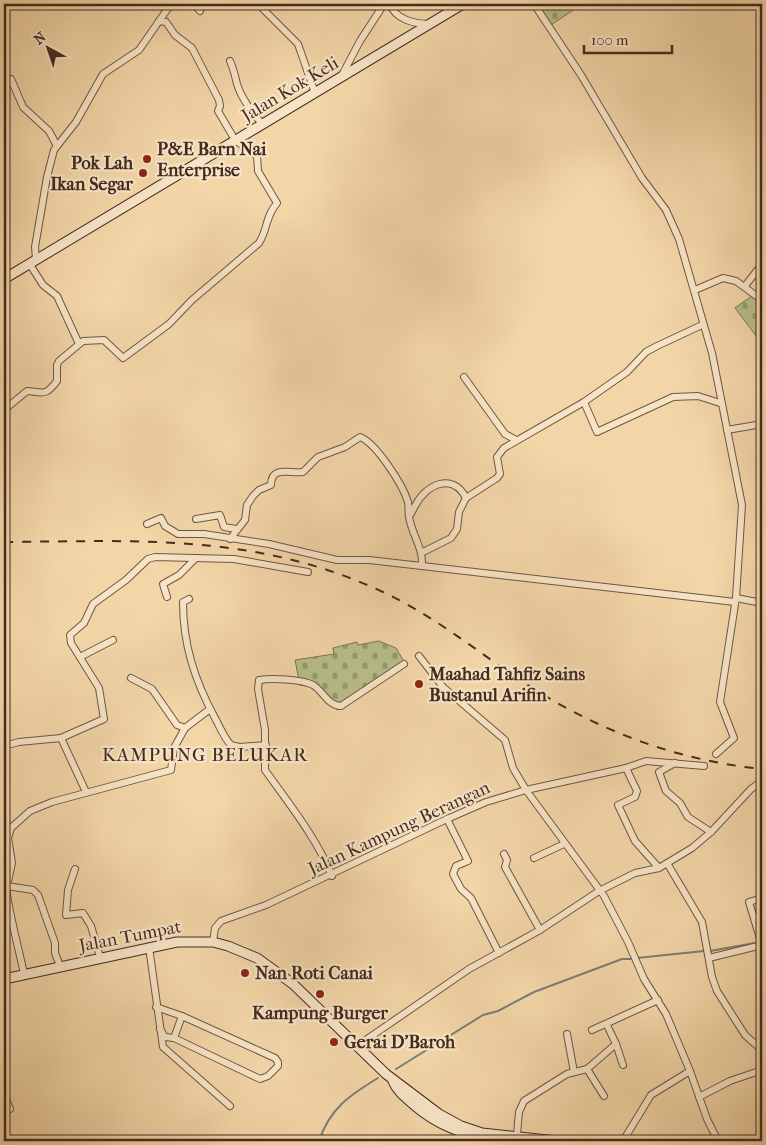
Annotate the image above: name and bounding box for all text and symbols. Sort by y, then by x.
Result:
north arrow [22,22,72,72]
scale bar [584,22,671,54]
text: N [30,28,50,48]
text: 100 m [591,31,629,49]
street label: Jalan Kok Keli [236,52,343,128]
place label: P&E Barn Nai Enterprise [157,139,267,181]
place label: Pok Lah Ikan Segar [50,153,134,195]
marker: P&E Barn Nai Enterprise [141,153,153,165]
marker: Pok Lah Ikan Segar [137,167,149,179]
place label: Maahad Tahfiz Sains Bustanul Arifin [428,664,585,706]
marker: Maahad Tahfiz Sains Bustanul Arifin [413,678,425,690]
district label: KAMPUNG BELUKAR [102,744,308,766]
street label: Jalan Kampung Berangan [303,777,494,881]
street label: Jalan Tumpat [75,916,184,957]
place label: Nan Roti Canai [255,963,374,984]
marker: Nan Roti Canai [239,967,251,979]
marker: Kampung Burger [314,988,326,1000]
place label: Kampung Burger [252,1003,388,1024]
place label: Gerai D'Baroh [344,1032,456,1053]
marker: Gerai D'Baroh [328,1036,340,1048]

